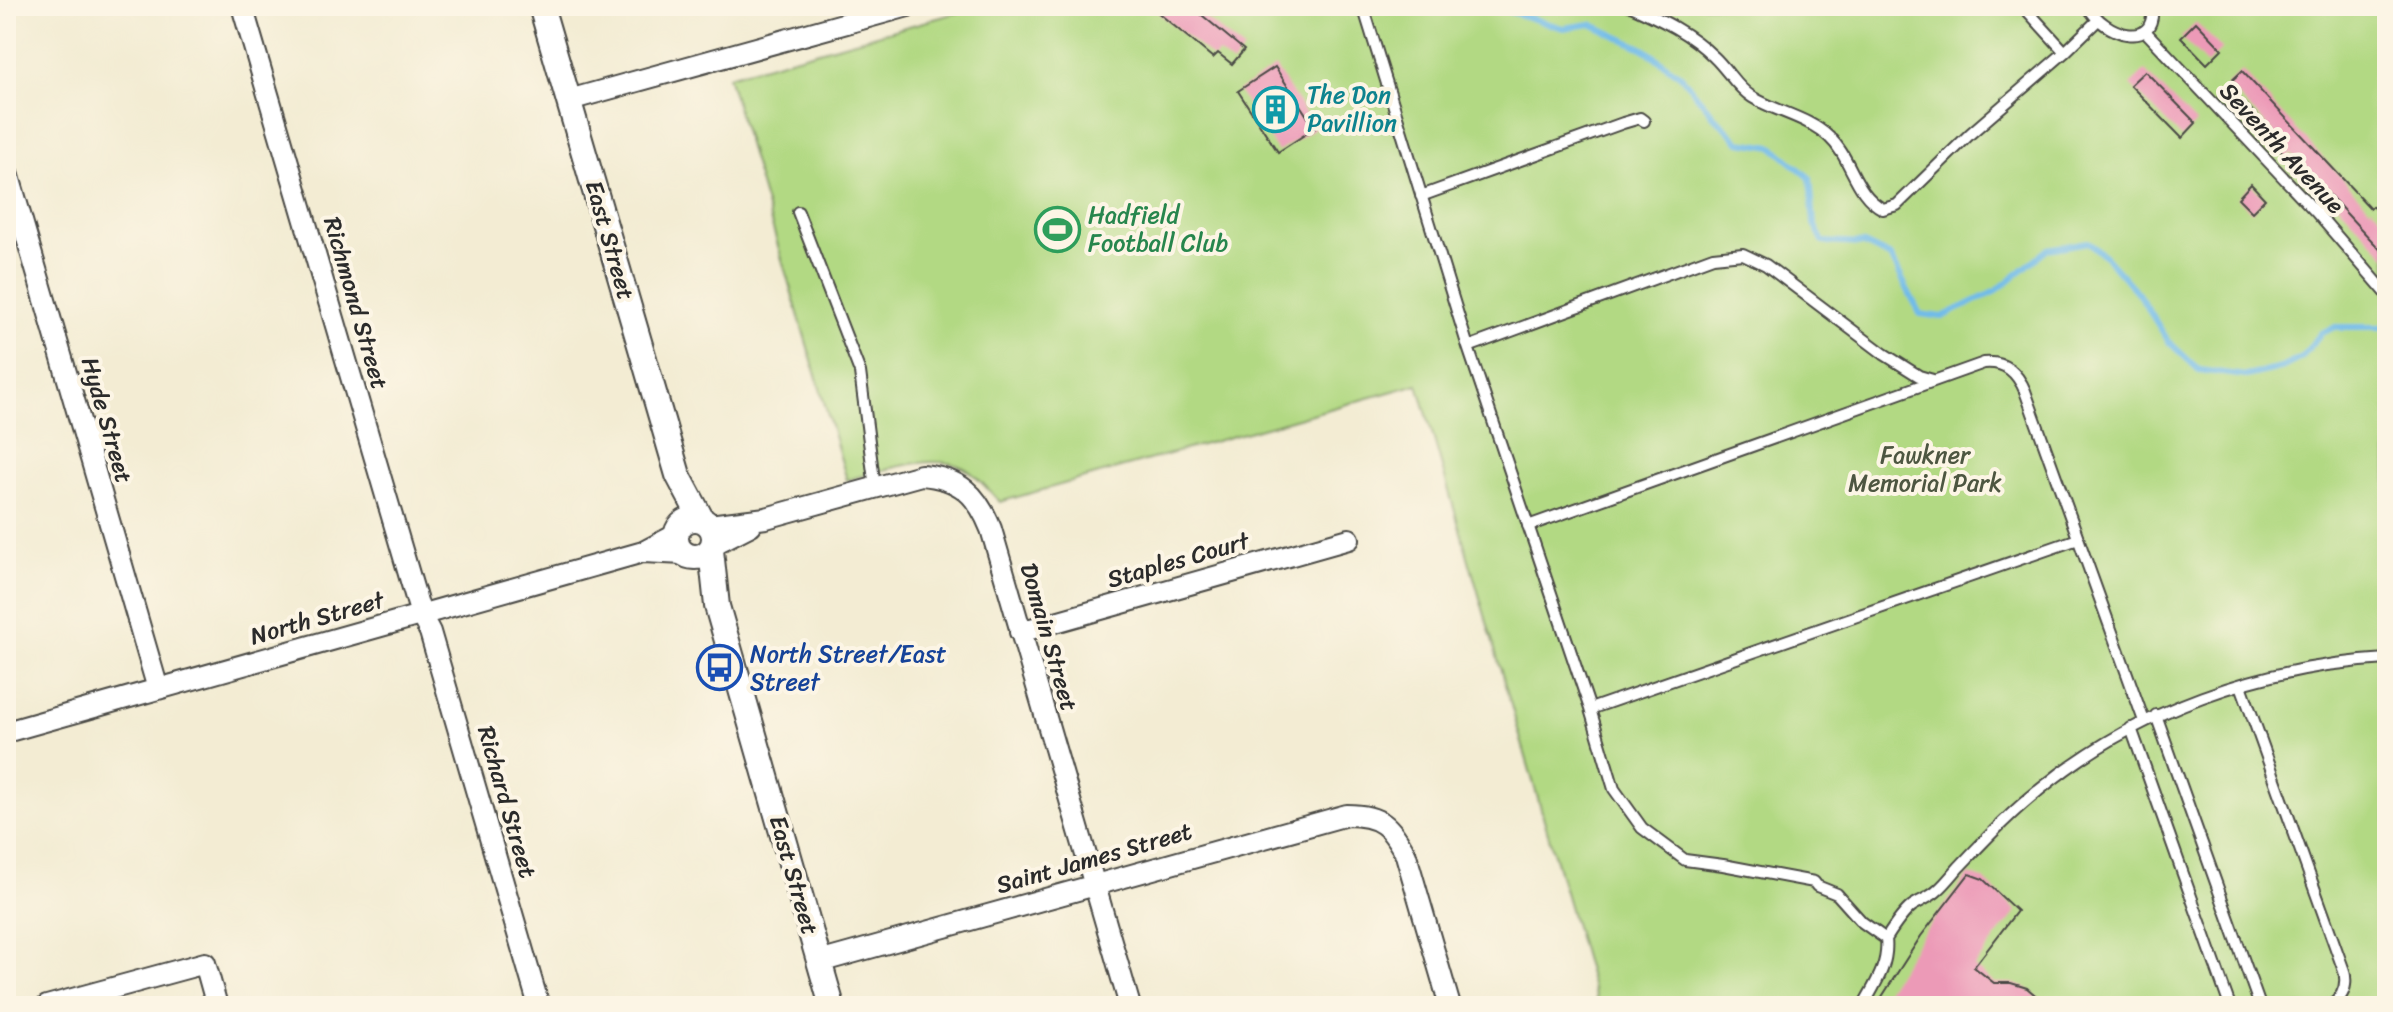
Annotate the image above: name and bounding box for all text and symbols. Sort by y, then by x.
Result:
street label: Seventh Avenue [2209,72,2355,224]
place label: The Don Pavillion [1307,74,1397,144]
building icon: The Don Pavillion [1252,85,1300,133]
street label: East Street [573,175,647,305]
place label: Hadfield Football Club [1088,194,1228,264]
sports icon: Hadfield Football Club [1033,205,1081,253]
street label: Richmond Street [311,212,401,394]
street label: Hyde Street [69,352,145,488]
park label: Fawkner Memorial Park [1848,434,2002,504]
street label: Staples Court [1102,519,1255,600]
street label: Domain Street [1008,558,1090,716]
street label: North Street [245,578,390,657]
place label: North Street/East Street [750,633,947,703]
bus stop icon: North Street/East Street [695,644,743,692]
street label: Richard Street [465,721,549,883]
street label: East Street [757,810,831,940]
street label: Saint James Street [991,810,1197,906]

